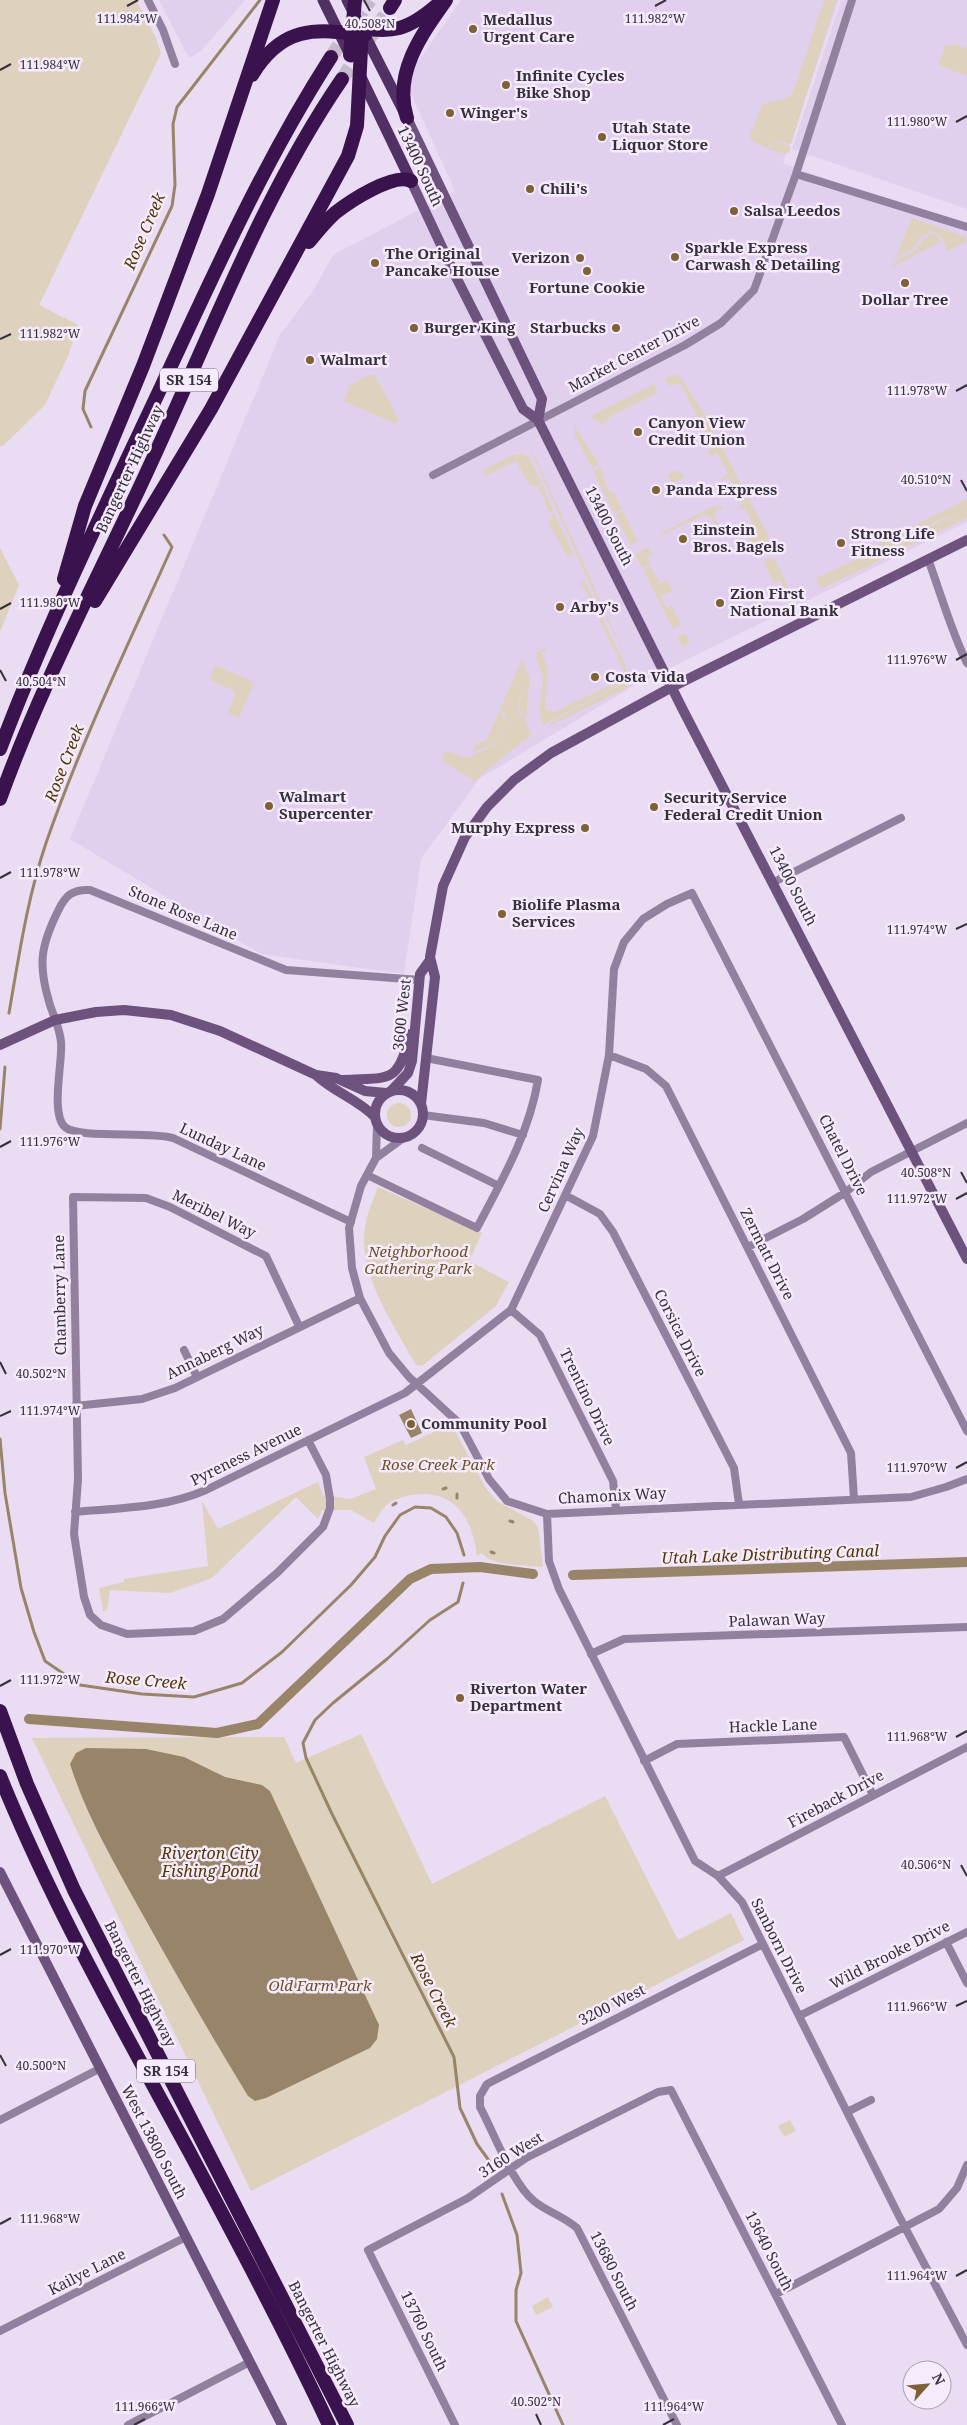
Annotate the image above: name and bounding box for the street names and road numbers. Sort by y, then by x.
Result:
street label: 13400 South [393,122,449,210]
street label: Market Center Drive [564,310,703,396]
road number: SR 154 [160,368,218,392]
street label: Bangerter Highway [91,401,168,536]
street label: 13400 South [581,482,639,569]
street label: 13400 South [765,842,823,929]
street label: Stone Rose Lane [126,880,241,944]
street label: 3600 West [387,978,415,1052]
street label: Chatel Drive [815,1111,873,1199]
street label: Lunday Lane [177,1117,270,1175]
street label: Cervina Way [532,1123,588,1215]
street label: Meribel Way [169,1184,260,1242]
street label: Zermatt Drive [736,1204,800,1303]
street label: Chamberry Lane [48,1235,70,1355]
street label: Corsica Drive [650,1285,712,1380]
street label: Annaberg Way [163,1319,267,1383]
street label: Trentino Drive [556,1345,620,1448]
street label: Pyreness Avenue [187,1419,304,1490]
street label: Chamonix Way [557,1482,667,1508]
street label: Palawan Way [728,1607,826,1631]
street label: Hackle Lane [728,1713,818,1737]
street label: Fireback Drive [784,1764,887,1832]
street label: Sanborn Drive [747,1895,812,1997]
street label: Wild Brooke Drive [826,1915,953,1993]
street label: Bangerter Highway [100,1917,182,2051]
street label: 3200 West [575,1979,648,2029]
road number: SR 154 [137,2060,195,2082]
street label: West 13800 South [117,2081,193,2203]
street label: 3160 West [475,2127,546,2182]
street label: 13640 South [741,2207,799,2294]
street label: 13680 South [586,2227,644,2314]
street label: Kailye Lane [44,2243,129,2299]
street label: Bangerter Highway [284,2277,366,2411]
street label: 13760 South [397,2287,453,2374]

